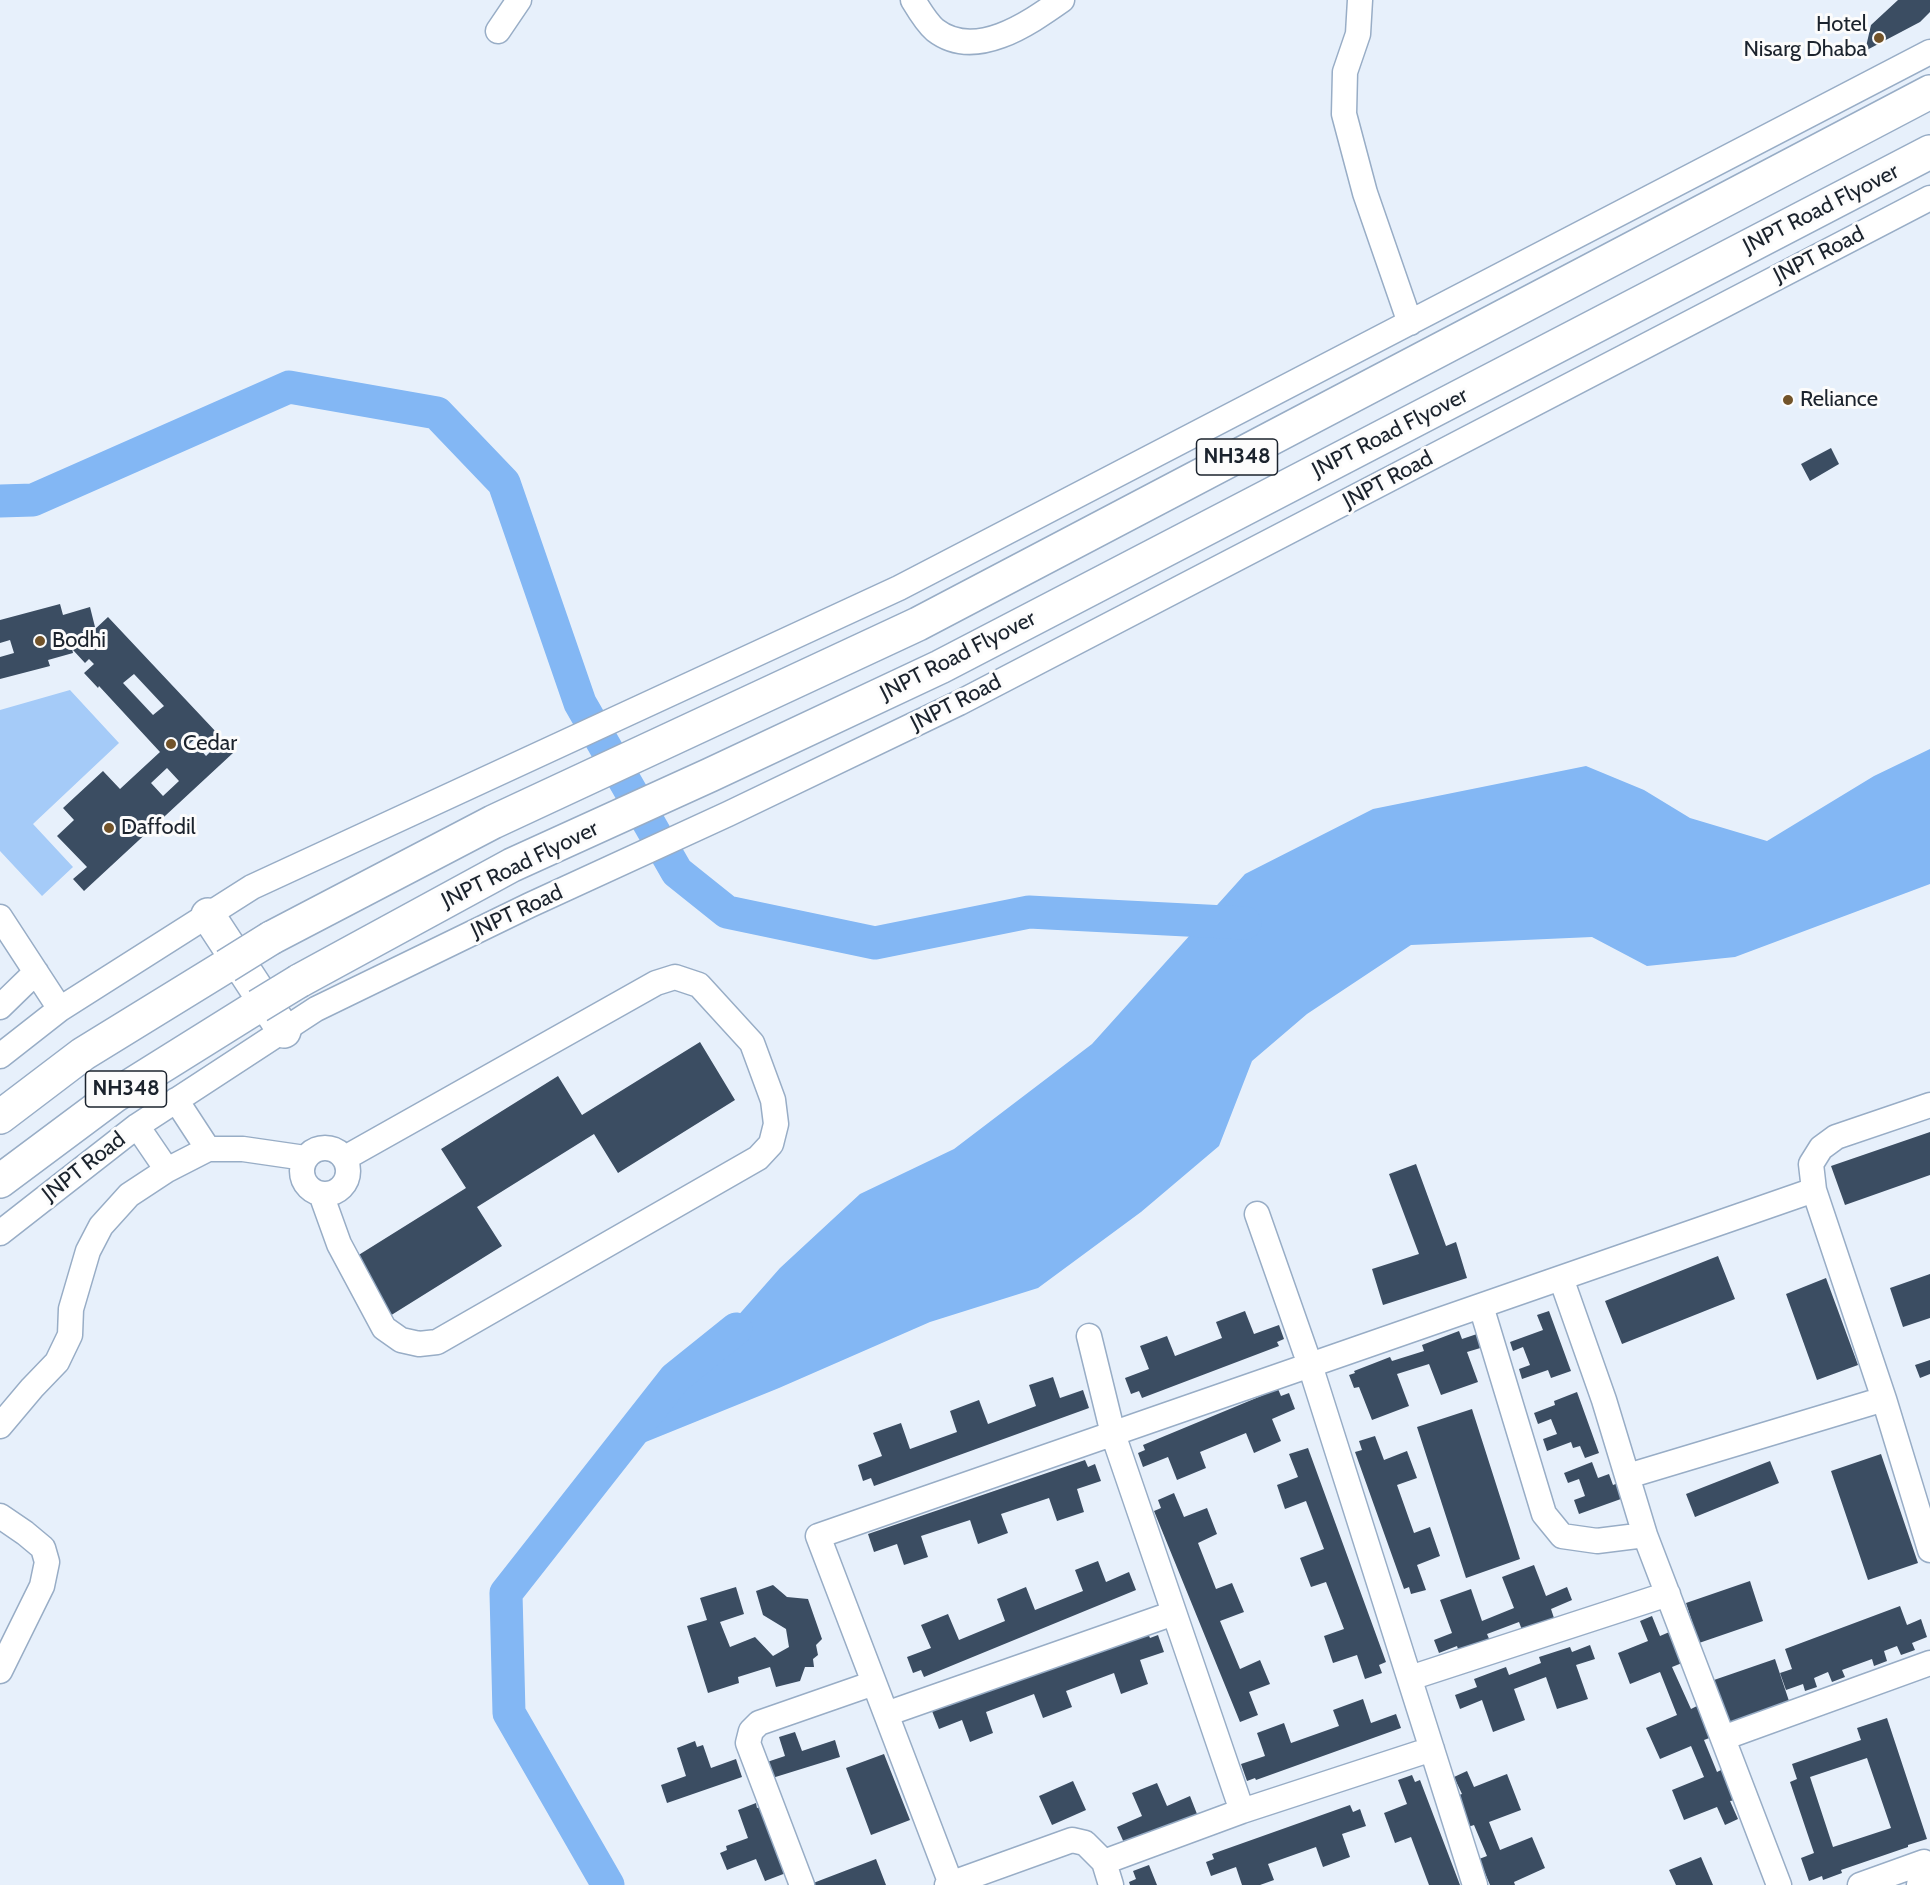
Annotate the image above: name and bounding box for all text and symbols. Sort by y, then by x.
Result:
place label: Hotel Nisarg Dhaba [1744,12,1867,63]
marker: Hotel Nisarg Dhaba [1872,31,1886,45]
street label: JNPT Road Flyover [1739,158,1903,260]
street label: JNPT Road [1769,221,1869,289]
street label: JNPT Road Flyover [1308,382,1472,484]
place label: Reliance [1800,387,1878,413]
marker: Reliance [1781,393,1795,407]
road number: NH348 [1196,439,1278,475]
street label: JNPT Road [1339,445,1437,515]
street label: JNPT Road Flyover [876,605,1040,707]
place label: Bodhi [52,628,106,654]
marker: Bodhi [33,634,47,648]
street label: JNPT Road [906,669,1006,737]
place label: Cedar [183,731,237,757]
marker: Cedar [164,737,178,751]
place label: Daffodil [121,815,196,841]
street label: JNPT Road Flyover [437,816,603,914]
marker: Daffodil [102,821,116,835]
street label: JNPT Road [467,879,567,945]
road number: NH348 [86,1071,166,1107]
street label: JNPT Road [37,1126,131,1208]

